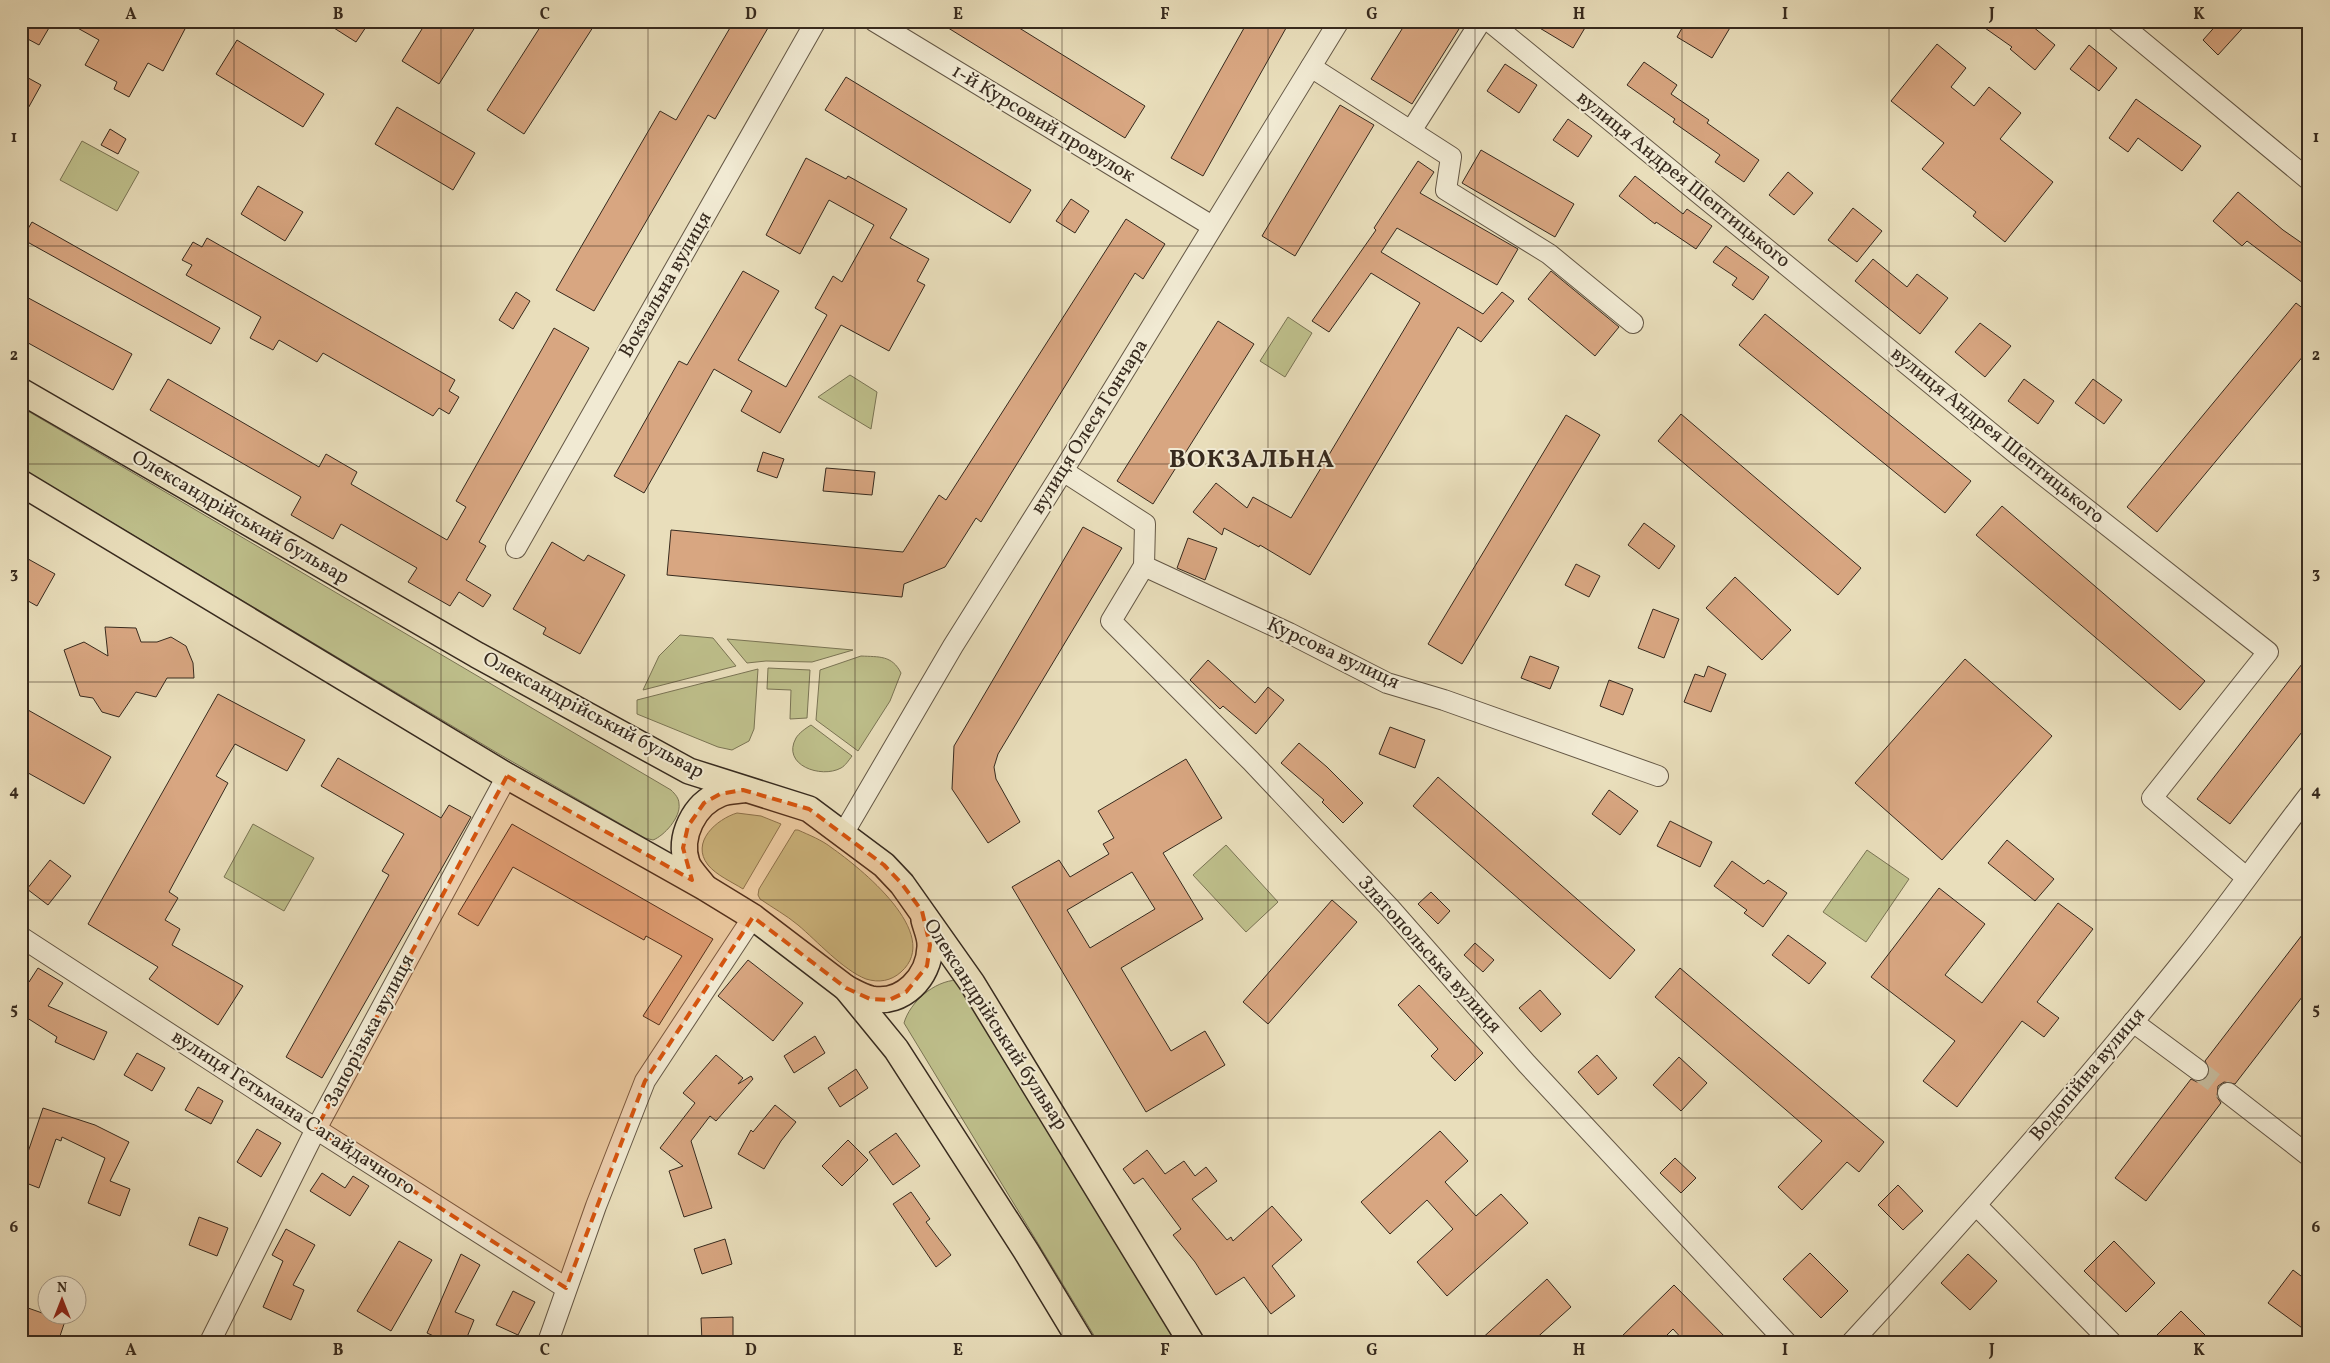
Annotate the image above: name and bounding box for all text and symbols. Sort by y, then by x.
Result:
text: A [125,4,137,26]
text: B [333,4,344,26]
text: C [540,4,550,26]
text: D [745,4,757,26]
text: E [953,4,963,26]
text: F [1160,4,1170,26]
text: G [1366,4,1378,26]
text: H [1573,4,1585,26]
text: I [1782,4,1788,26]
text: J [1988,4,1995,26]
text: K [2193,4,2205,26]
street label: 1-й Курсовий провулок [946,58,1140,190]
street label: вулиця Андрея Шептицького [1570,85,1796,275]
text: 1 [11,127,17,149]
text: 1 [2313,127,2319,149]
street label: Вокзальна вулиця [613,207,719,363]
street label: вулиця Олеся Гончара [1025,334,1155,520]
street label: вулиця Андрея Шептицького [1884,341,2110,531]
text: 2 [10,345,18,367]
text: 2 [2312,345,2320,367]
district label: ВОКЗАЛЬНА [1169,443,1335,478]
street label: Олександрійський бульвар [126,444,354,592]
text: 3 [10,563,18,585]
text: 3 [2312,563,2320,585]
street label: Курсова вулиця [1262,611,1404,697]
street label: Олександрійський бульвар [477,646,709,786]
text: 4 [9,781,19,803]
text: 4 [2311,781,2321,803]
street label: Златопольська вулиця [1350,870,1508,1040]
street label: Олександрійський бульвар [916,914,1074,1136]
street label: Запорізька вулиця [318,950,422,1112]
text: 5 [10,999,18,1021]
text: 5 [2312,999,2320,1021]
street label: Водопійна вулиця [2024,1002,2152,1148]
street label: вулиця Гетьмана Сагайдачного [166,1023,420,1203]
text: 6 [10,1217,19,1239]
text: 6 [2312,1217,2321,1239]
north arrow [38,1276,88,1326]
text: N [57,1279,67,1298]
text: A [125,1340,137,1362]
text: B [333,1340,344,1362]
text: C [540,1340,550,1362]
text: D [745,1340,757,1362]
text: E [953,1340,963,1362]
text: F [1160,1340,1170,1362]
text: G [1366,1340,1378,1362]
text: H [1573,1340,1585,1362]
text: I [1782,1340,1788,1362]
text: J [1988,1340,1995,1362]
text: K [2193,1340,2205,1362]

